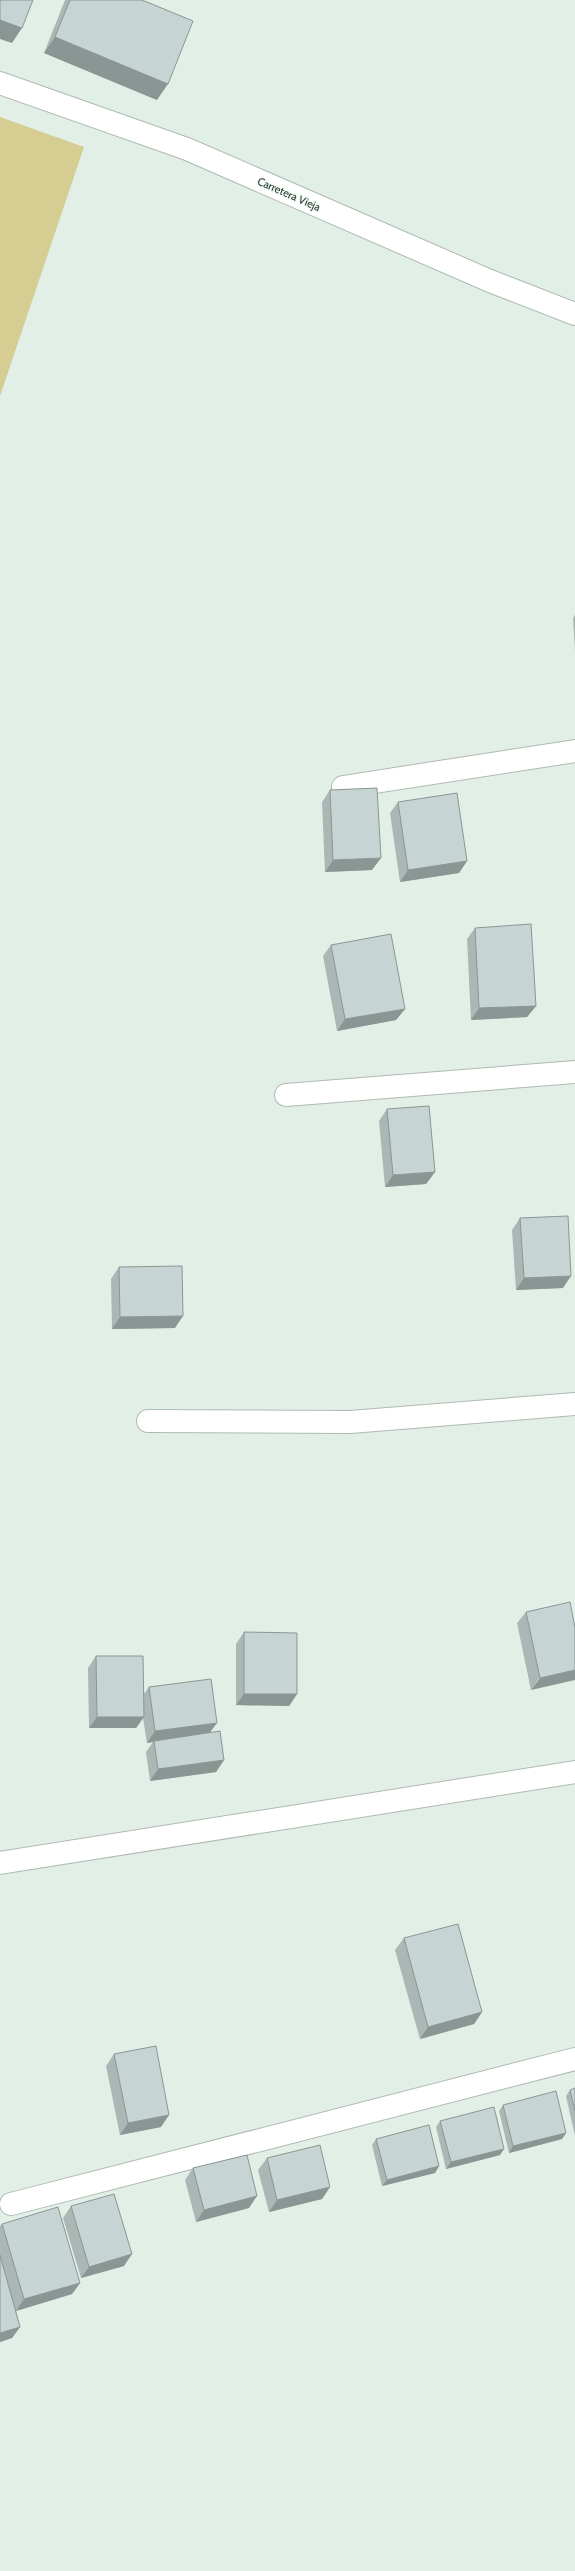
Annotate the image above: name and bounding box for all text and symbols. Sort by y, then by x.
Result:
street label: Carretera Vieja [255,174,323,214]

